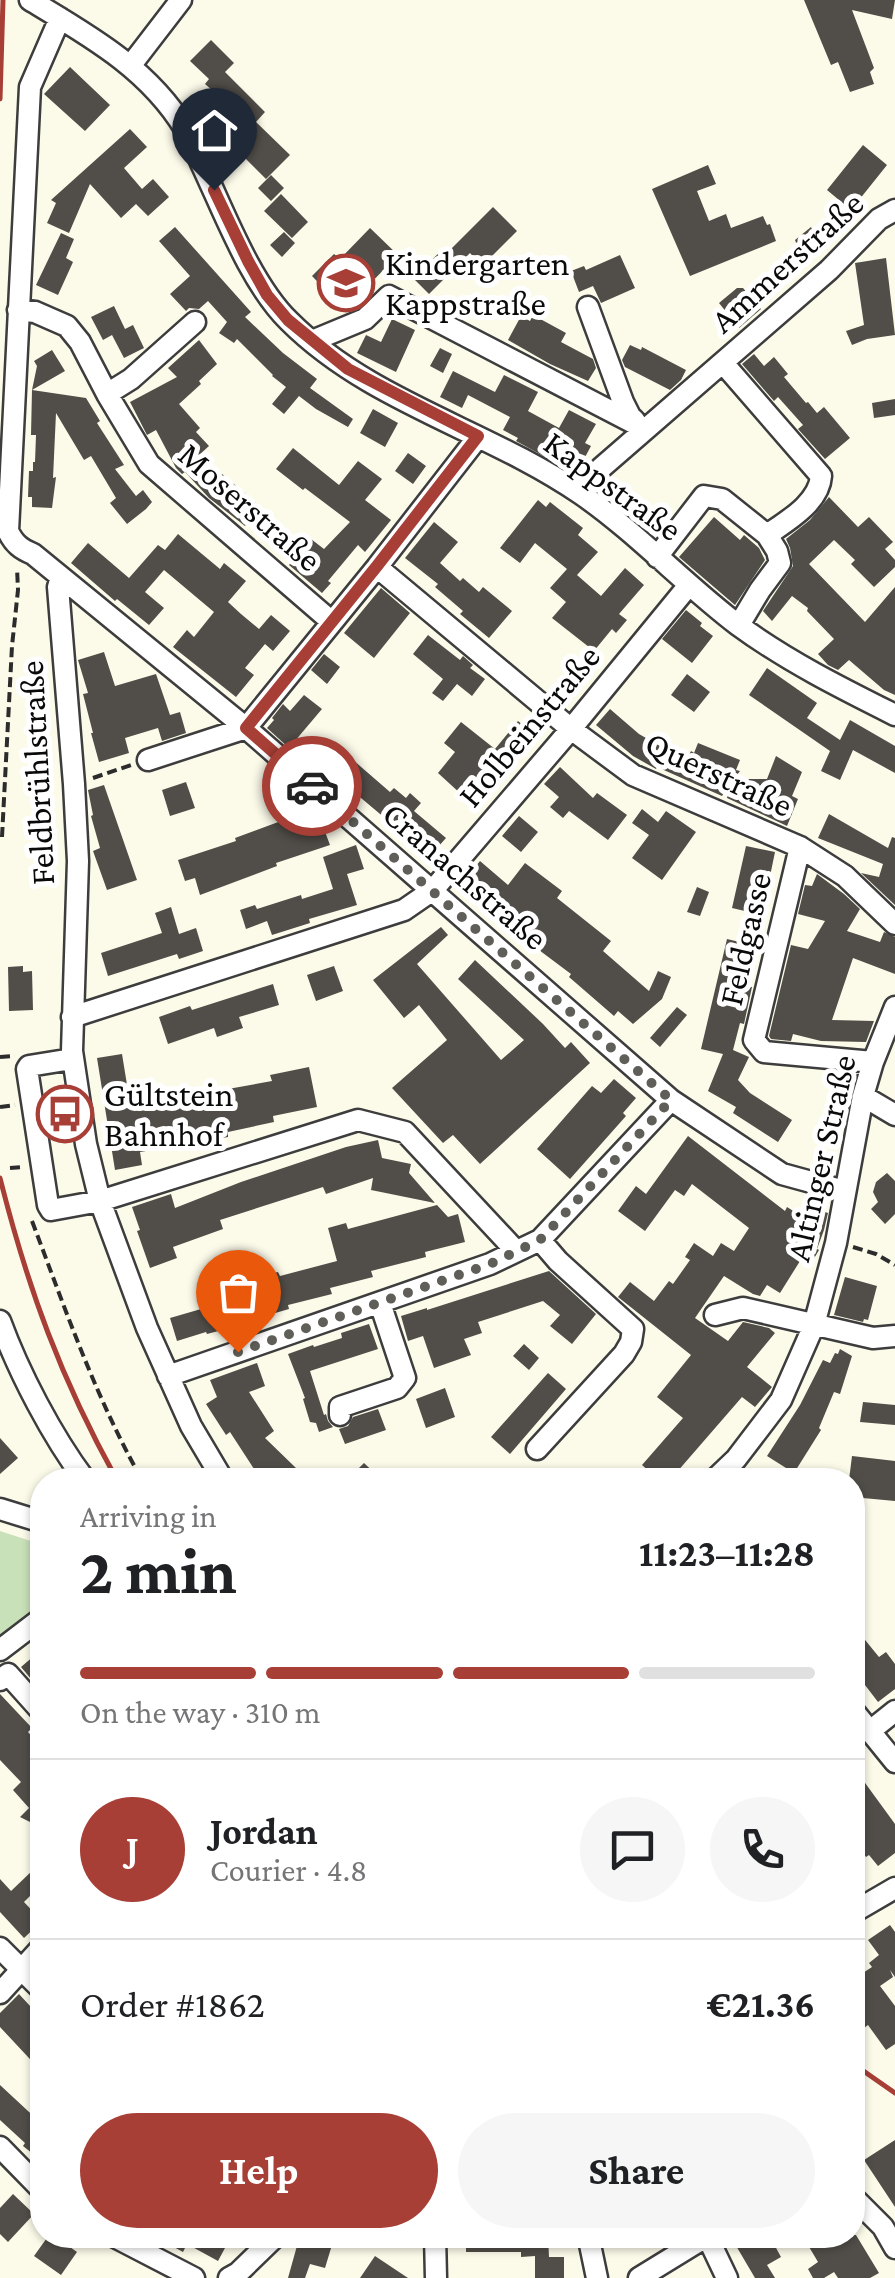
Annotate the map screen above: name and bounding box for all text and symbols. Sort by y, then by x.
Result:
pin [172,88,257,191]
icon: home [187,103,242,158]
street label: Ammerstraße [703,183,871,341]
place label: Kindergarten Kappstraße [385,244,570,323]
school or university icon: Kindergarten Kappstraße [316,253,376,313]
street label: Kappstraße [536,423,690,549]
street label: Moserstraße [171,435,329,579]
street label: Holbeinstraße [450,637,608,815]
street label: Feldbrühlstraße [12,660,62,886]
street label: Querstraße [639,723,799,825]
courier [262,736,362,836]
icon: car [285,759,340,814]
street label: Cranachstraße [375,794,555,958]
street label: Feldgasse [711,869,779,1009]
street label: Altinger Straße [778,1051,864,1265]
place label: Gültstein Bahnhof [104,1075,234,1154]
bus stop icon: Gültstein Bahnhof [35,1084,95,1144]
pin [196,1250,281,1353]
icon: bag [211,1265,266,1320]
text: Arriving in [80,1498,217,1534]
text: 11:23–11:28 [639,1532,815,1574]
text: 2 min [80,1535,237,1607]
text: On the way · 310 m [80,1694,321,1730]
button: chat [580,1797,685,1902]
button: phone [710,1797,815,1902]
text: Jordan [210,1810,318,1852]
text: J [126,1828,139,1870]
text: Courier · 4.8 [210,1852,367,1888]
text: Order #1862 [80,1983,265,2025]
text: €21.36 [707,1983,815,2025]
button: Help [80,2113,438,2228]
button: Share [458,2113,815,2228]

